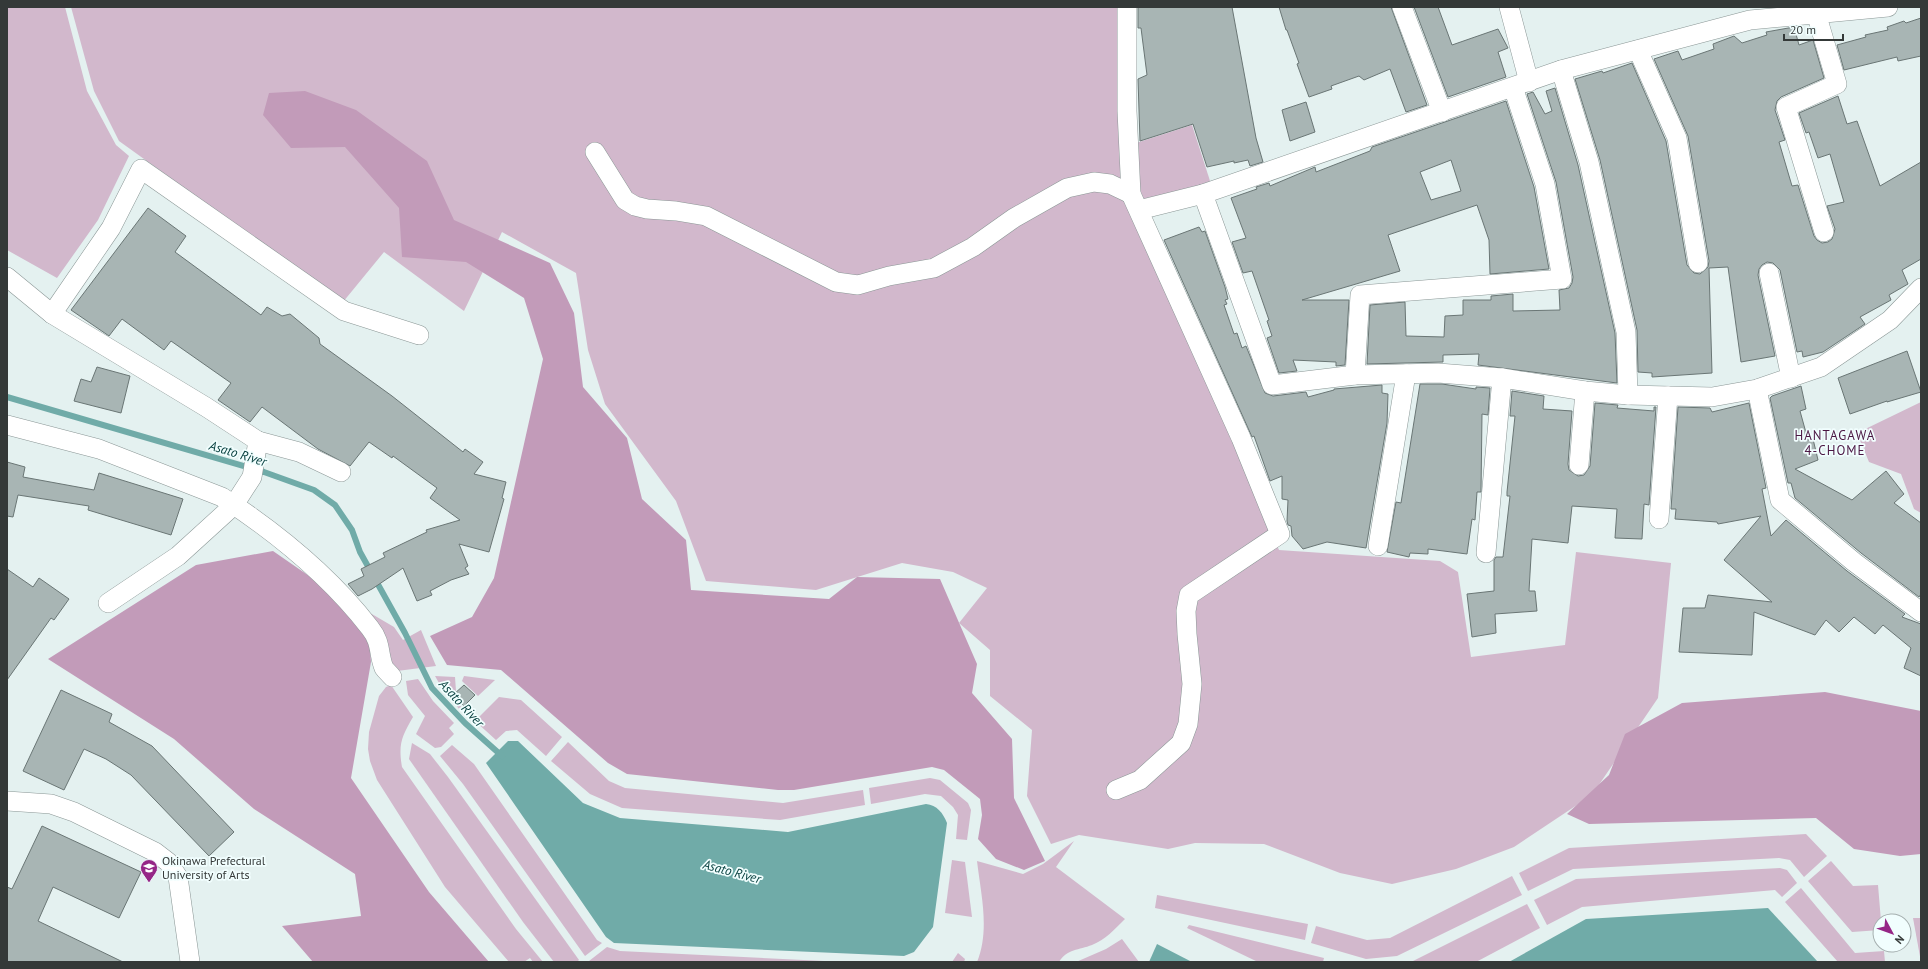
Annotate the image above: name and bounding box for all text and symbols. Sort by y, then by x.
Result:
scale bar [1784,16,1843,42]
text: 20 m [1790,22,1816,37]
district label: HANTAGAWA 4-CHOME [1795,427,1875,459]
water label: Asato River [206,436,269,470]
water label: Asato River [435,675,489,731]
place label: Okinawa Prefectural University of Arts [162,853,266,882]
water label: Asato River [700,855,763,888]
school or university icon: Okinawa Prefectural University of Arts [139,858,159,883]
north arrow [1872,913,1912,953]
text: N [1892,932,1907,947]

